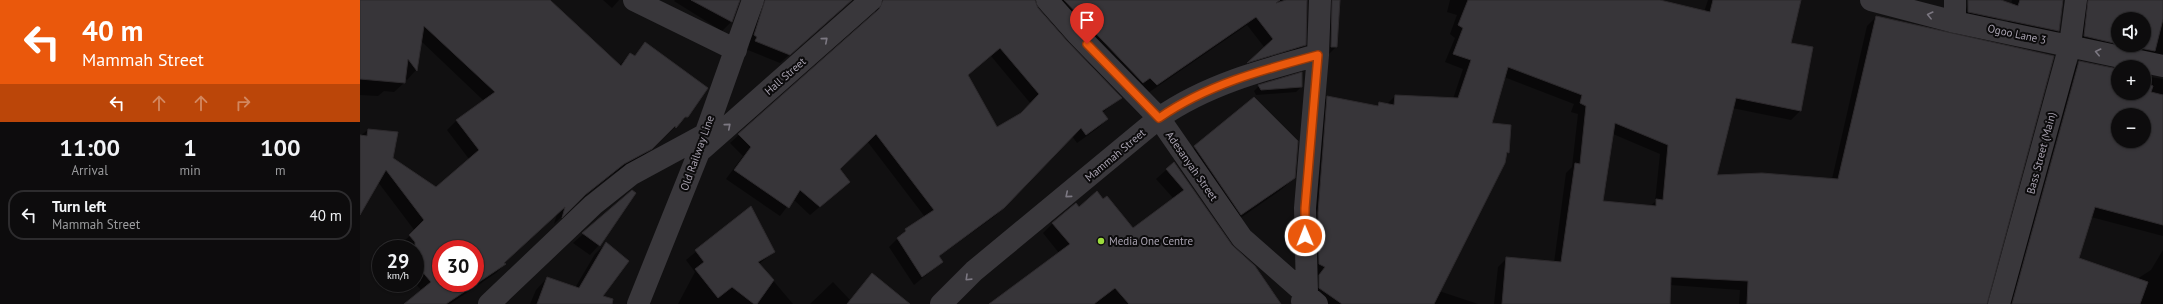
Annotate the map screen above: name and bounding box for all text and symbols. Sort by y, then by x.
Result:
pin [1070,3,1104,44]
icon: arrive [1076,9,1098,31]
one-way arrow [1926,11,1933,20]
text: 40 m [82,12,143,49]
map controls [2111,12,2151,148]
button: sound [2111,12,2151,52]
icon: left [16,16,68,68]
street label: Ogoo Lane 3 [1986,21,2048,47]
one-way arrow [821,38,828,45]
text: Mammah Street [82,48,204,71]
one-way arrow [2094,48,2101,56]
street label: Hall Street [761,54,809,98]
button: + [2111,60,2151,100]
icon: left [106,92,128,114]
icon: ahead [148,92,170,114]
icon: ahead [190,92,212,114]
icon: right [232,92,254,114]
button: − [2111,108,2151,148]
street label: Bass Street (Main) [2023,110,2059,196]
street label: Old Railway Line [677,113,717,193]
one-way arrow [723,124,731,131]
street label: Mammah Street [1082,126,1148,184]
street label: Adesanyah Street [1163,129,1221,204]
text: 11:00 [59,132,120,163]
text: 1 [183,132,197,163]
text: 100 [260,132,301,163]
text: Arrival [72,162,108,179]
text: min [179,162,201,179]
text: m [275,162,286,179]
one-way arrow [1065,191,1073,198]
text: Turn left [52,197,106,216]
icon: left [18,204,40,226]
text: 40 m [309,206,342,225]
position arrow [1284,215,1326,257]
text: Mammah Street [52,216,140,233]
place label: Media One Centre [1109,234,1194,248]
marker: Media One Centre [1096,236,1106,246]
speed limit sign: 30 [432,240,484,292]
text: 29 [387,248,409,274]
text: km/h [387,269,409,282]
one-way arrow [965,273,973,281]

